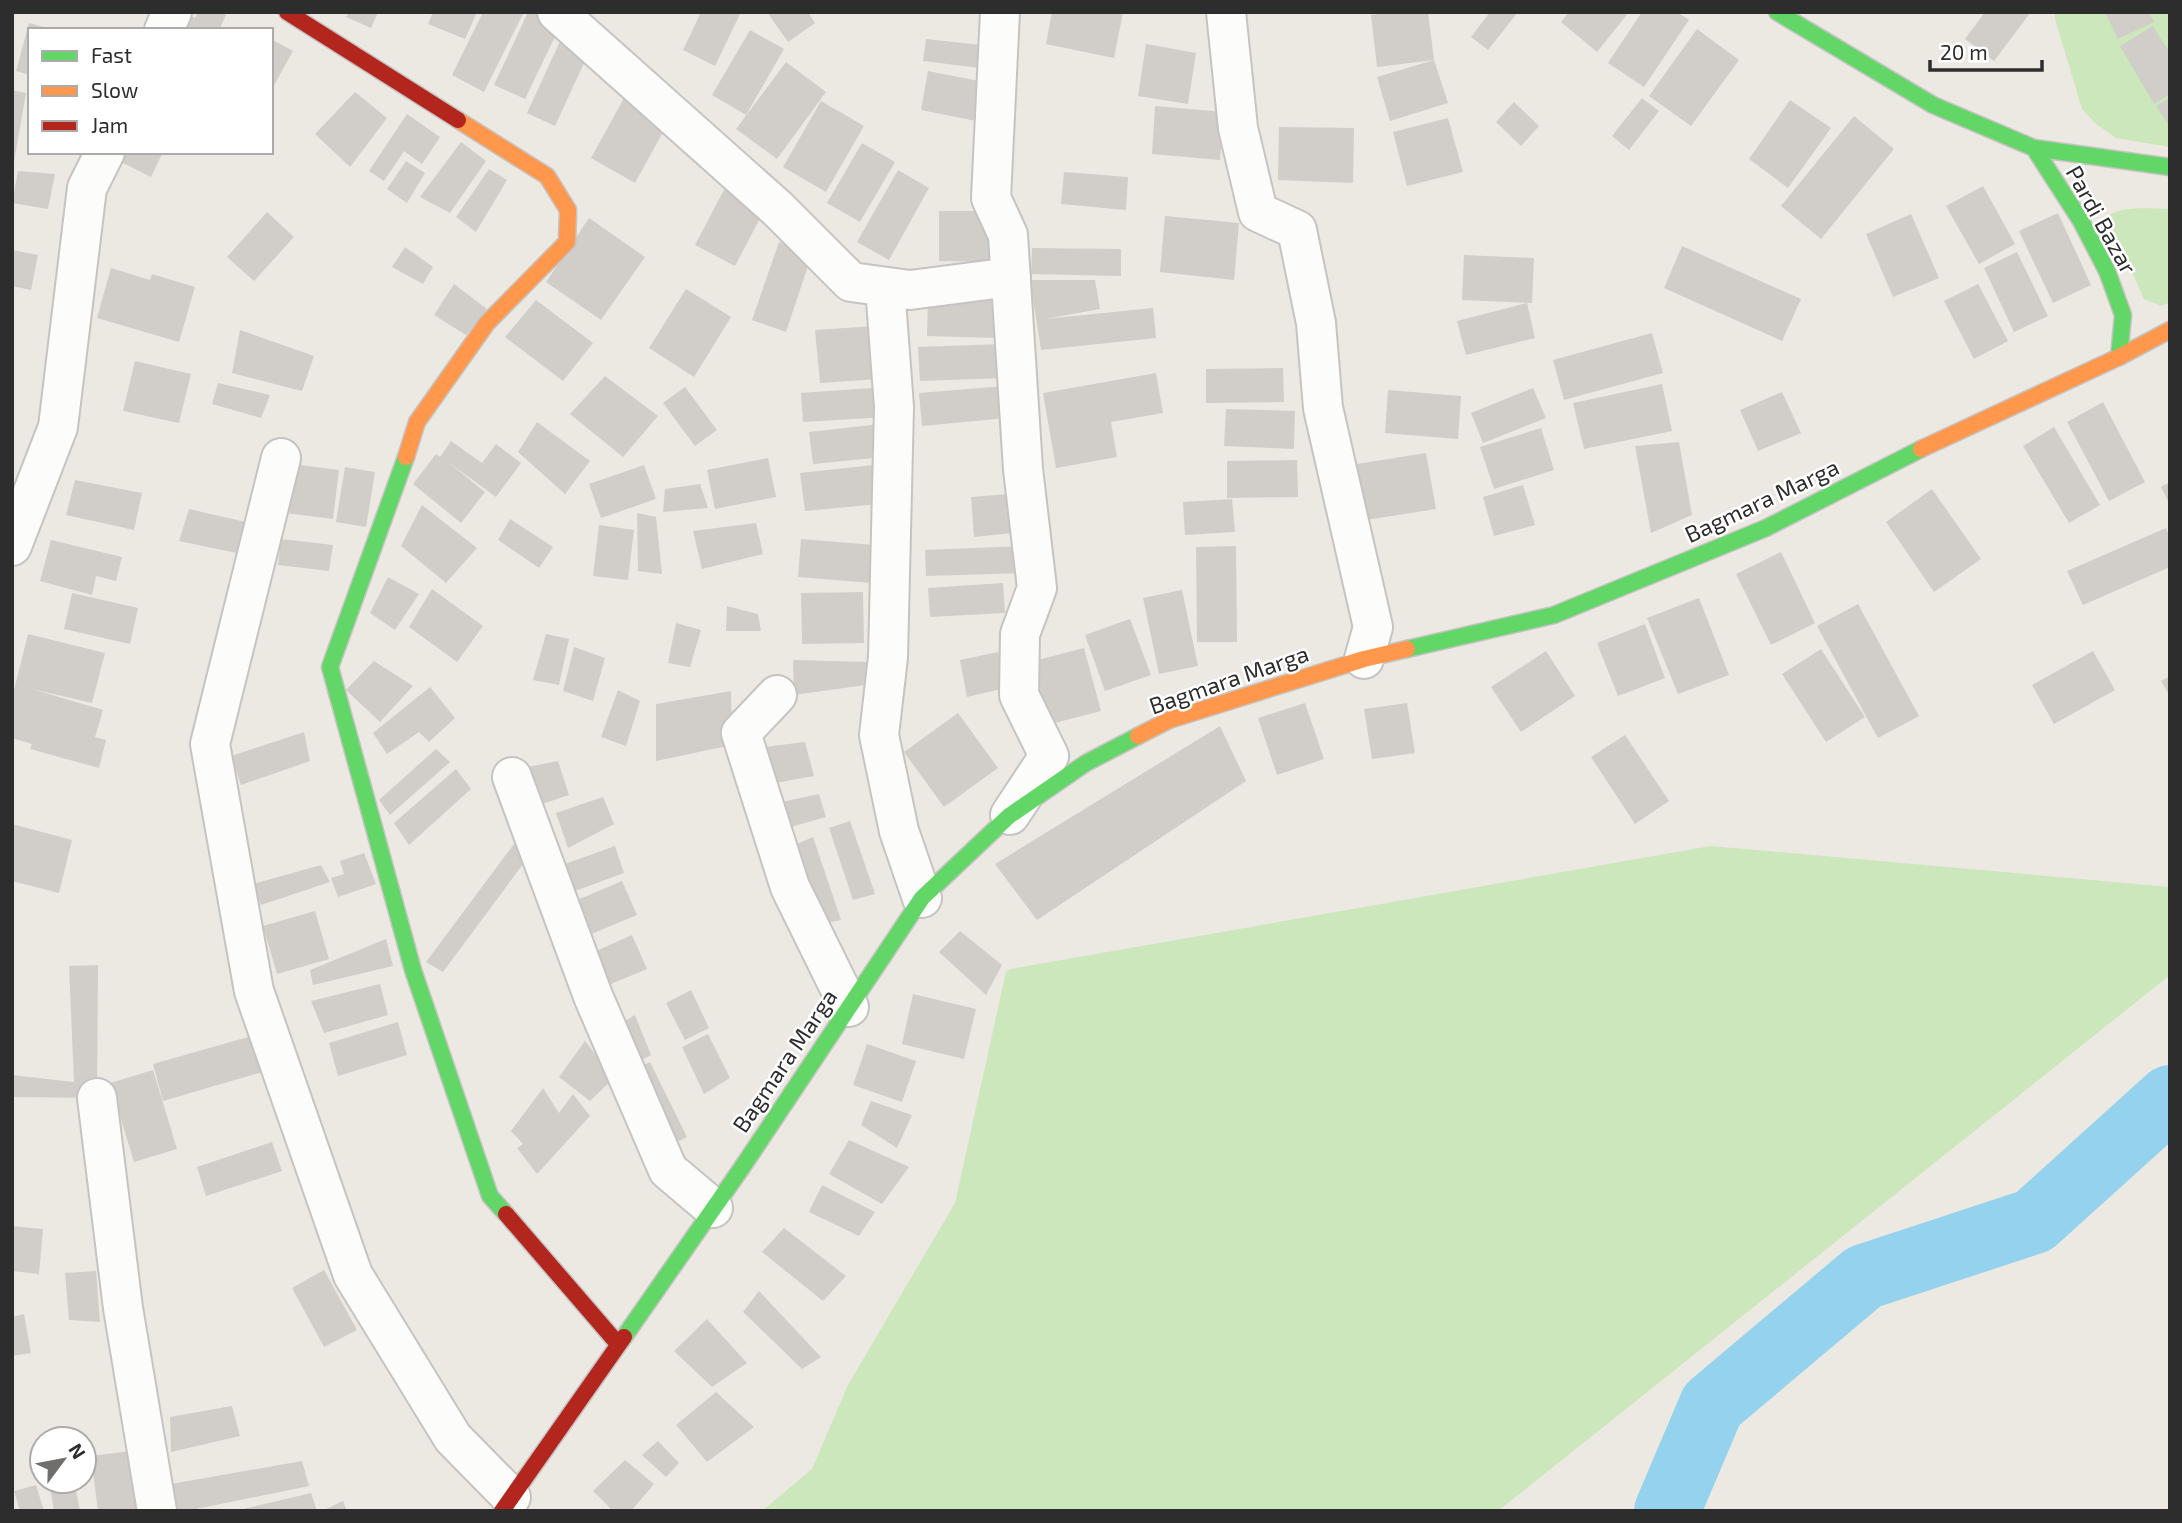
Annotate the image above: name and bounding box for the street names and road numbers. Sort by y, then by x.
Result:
street label: Pardi Bazar [2061,160,2143,279]
street label: Bagmara Marga [1680,452,1843,548]
street label: Bagmara Marga [1145,639,1312,719]
street label: Bagmara Marga [726,983,842,1137]

